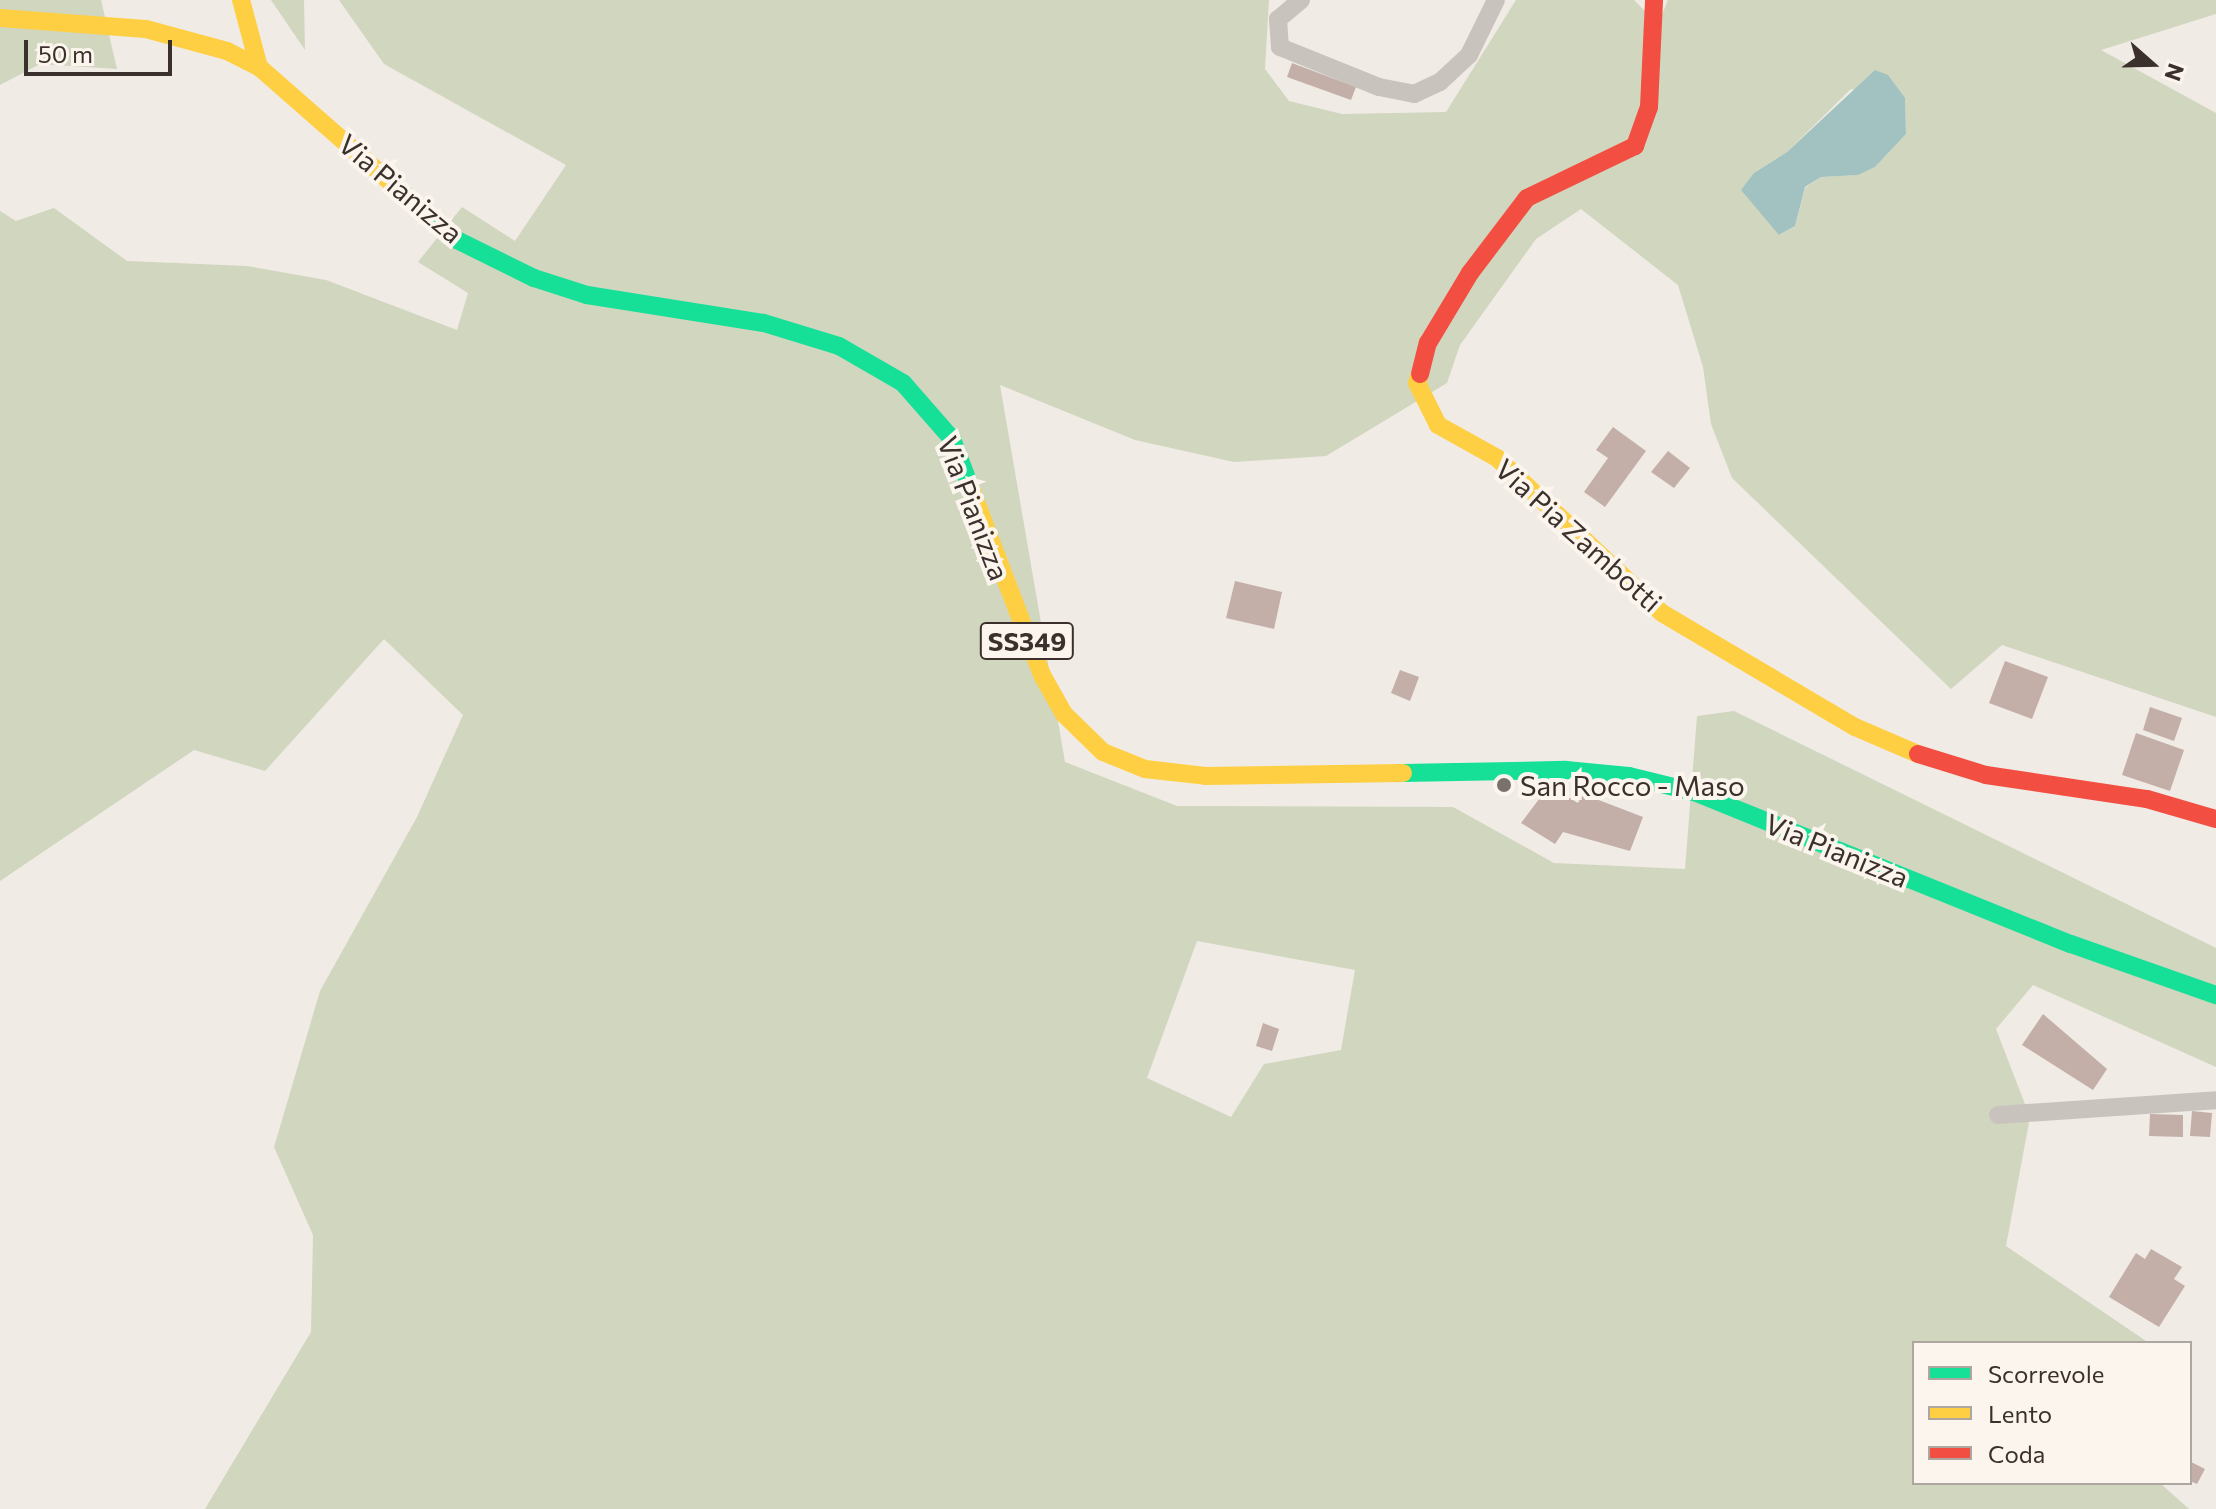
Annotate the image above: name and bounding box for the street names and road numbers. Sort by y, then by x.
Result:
street label: Via Pianizza [332,126,470,250]
street label: Via Pianizza [931,431,1017,585]
street label: Via Pia Zambotti [1489,451,1669,619]
road number: SS349 [979,619,1075,663]
street label: Via Pianizza [1760,806,1914,894]

